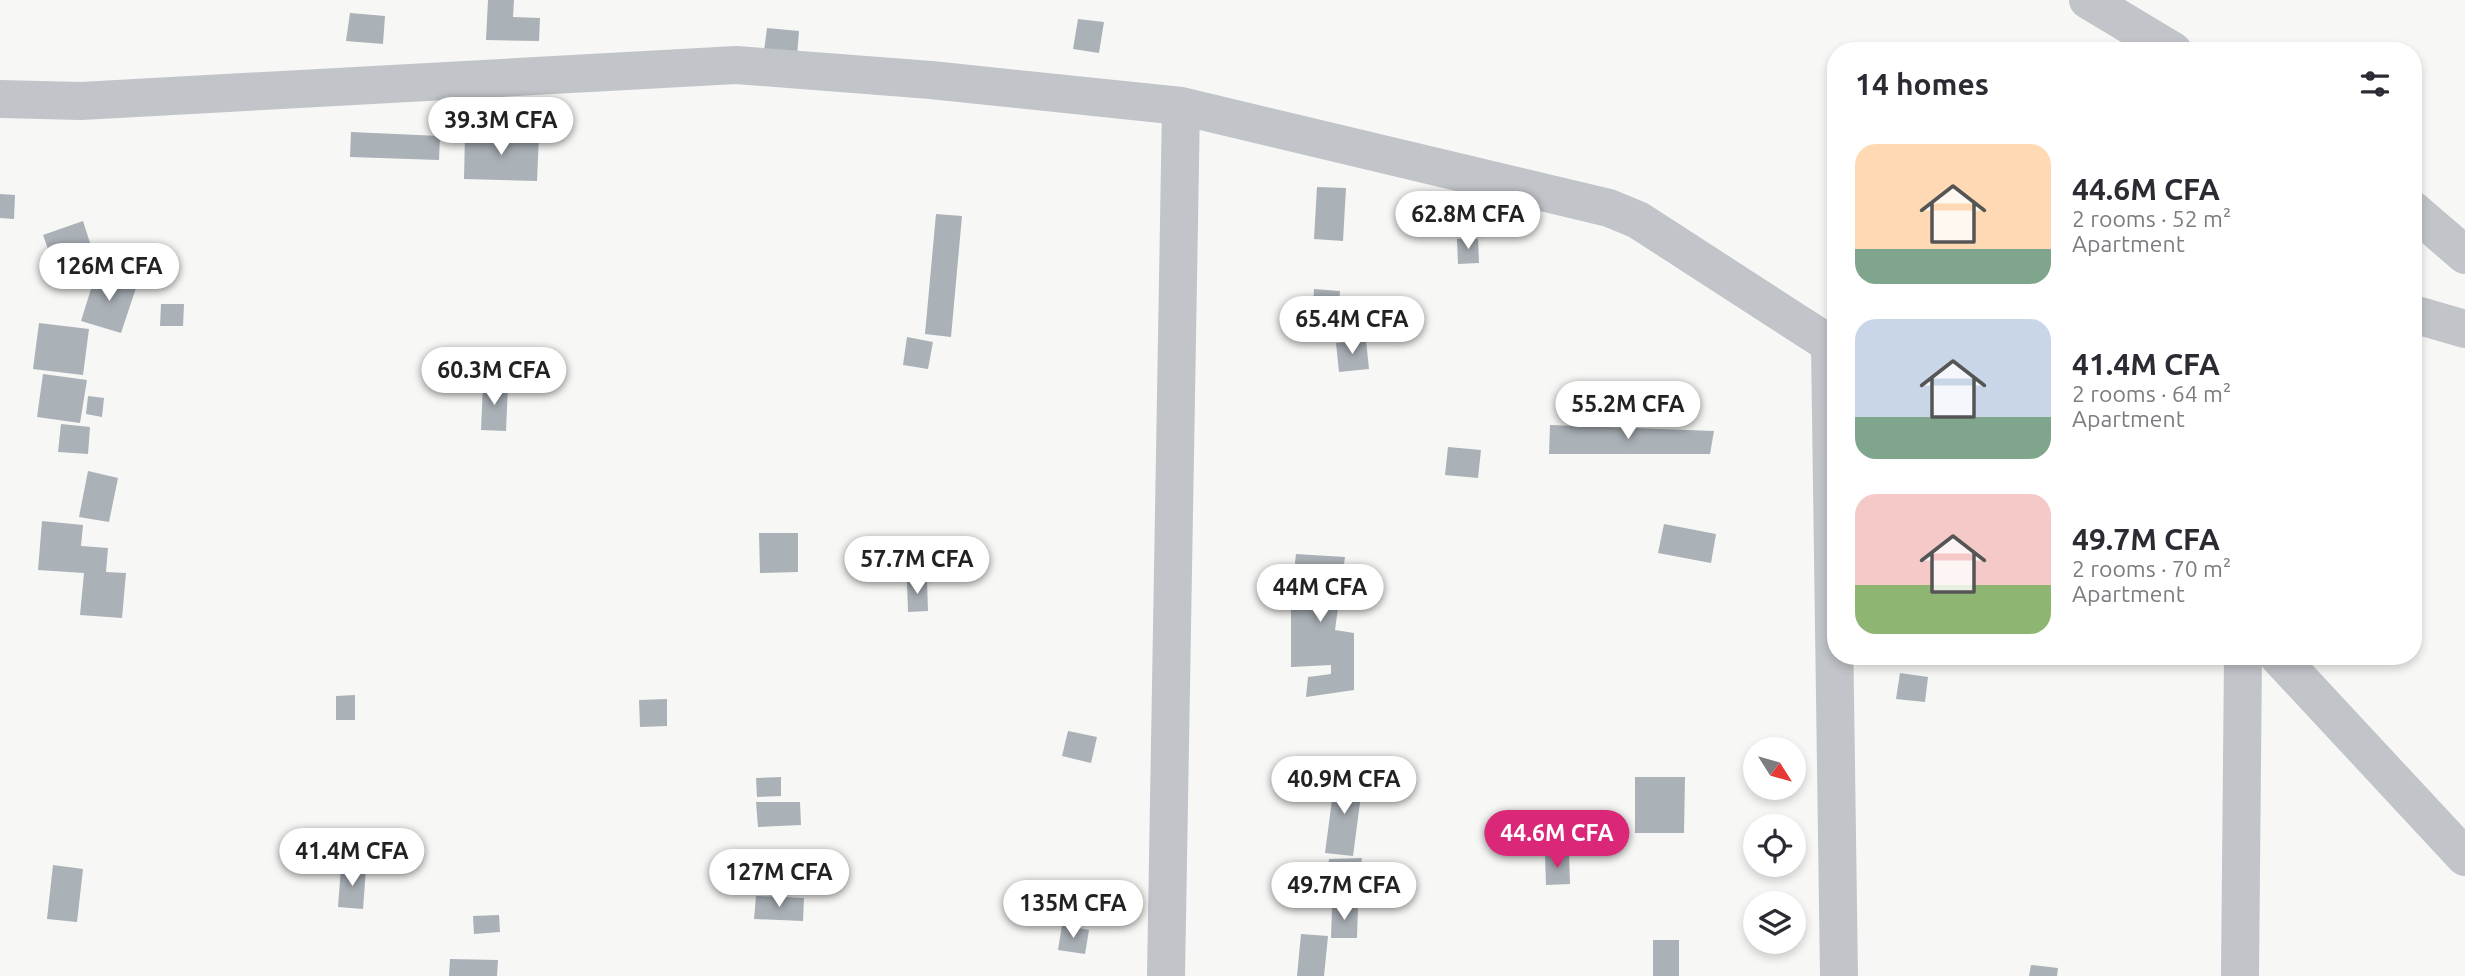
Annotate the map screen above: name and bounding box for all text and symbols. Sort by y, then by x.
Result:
icon: filters [2356,65,2394,103]
text: 14 homes [1855,67,1989,101]
pin: 39.3M CFA [421,97,581,157]
text: 39.3M CFA [444,107,558,132]
icon: home [1911,172,1995,256]
text: 44.6M CFA [2072,172,2220,206]
pin: 62.8M CFA [1388,191,1548,251]
text: 62.8M CFA [1411,201,1525,226]
text: 2 rooms · 52 m² [2072,206,2231,231]
text: Apartment [2072,231,2185,256]
pin: 126M CFA [37,244,181,303]
text: 126M CFA [55,253,163,278]
pin: 65.4M CFA [1272,296,1432,356]
text: 65.4M CFA [1295,306,1409,331]
icon: home [1911,347,1995,431]
text: 41.4M CFA [2072,347,2220,381]
pin: 60.3M CFA [414,348,574,407]
text: 60.3M CFA [437,357,551,382]
text: 2 rooms · 64 m² [2072,381,2231,406]
pin: 55.2M CFA [1548,382,1708,441]
text: 55.2M CFA [1571,391,1685,416]
text: Apartment [2072,406,2185,431]
icon: home [1911,522,1995,606]
text: 49.7M CFA [2072,522,2220,556]
pin: 57.7M CFA [837,536,997,596]
text: 57.7M CFA [860,546,974,571]
text: 2 rooms · 70 m² [2072,556,2231,581]
pin: 44M CFA [1255,564,1385,624]
text: 44M CFA [1273,574,1367,599]
text: Apartment [2072,581,2185,606]
north arrow [1743,737,1806,800]
map controls [1743,737,1806,954]
pin: 40.9M CFA [1264,756,1424,816]
text: 40.9M CFA [1287,766,1401,791]
pin: 44.6M CFA [1477,810,1637,870]
button: locate [1743,814,1806,877]
text: 44.6M CFA [1500,820,1614,845]
pin: 41.4M CFA [272,828,432,888]
text: 41.4M CFA [295,838,409,863]
pin: 127M CFA [707,850,851,909]
text: 127M CFA [725,859,833,884]
pin: 49.7M CFA [1264,862,1424,922]
text: 49.7M CFA [1287,872,1401,897]
pin: 135M CFA [1001,880,1145,940]
text: 135M CFA [1019,890,1127,915]
button: layers [1743,891,1806,954]

